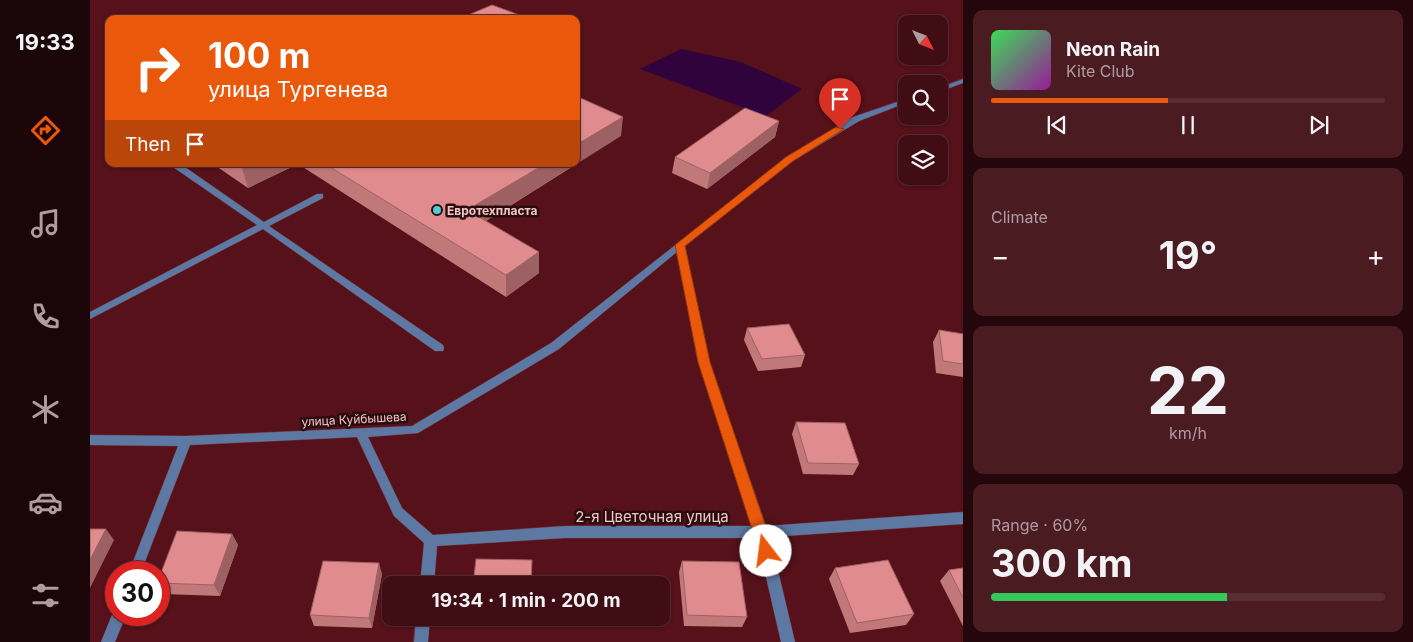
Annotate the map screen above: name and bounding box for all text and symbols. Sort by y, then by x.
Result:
north arrow [898,15,948,65]
map controls [898,15,948,185]
text: 19:33 [15,29,75,55]
text: 100 m [208,34,311,76]
icon: right [125,35,190,100]
text: Neon Rain [1066,38,1160,61]
text: Kite Club [1066,61,1135,81]
button: search [898,75,948,125]
text: улица Тургенева [208,76,388,102]
pin [819,78,861,129]
icon: arrive [826,85,854,113]
icon: previous [1043,111,1071,139]
icon: pause [1174,111,1202,139]
icon: next [1305,111,1333,139]
icon: directions [28,113,63,148]
icon: arrive [181,130,209,158]
text: Then [125,133,171,156]
button: layers [898,135,948,185]
place label: Евротехпласта [447,203,537,218]
marker: Евротехпласта [431,204,443,216]
icon: music [28,206,63,241]
text: Climate [991,207,1048,227]
text: 19° [1159,232,1217,278]
text: − [991,239,1010,273]
text: + [1366,239,1385,273]
icon: phone [28,299,63,334]
text: 22 [1147,351,1229,430]
icon: climate [28,392,63,427]
street label: улица Куйбышева [301,409,407,429]
text: km/h [1169,423,1207,443]
icon: car [28,485,63,520]
street label: 2-я Цветочная улица [575,507,729,526]
text: Range · 60% [991,515,1088,535]
position arrow [739,524,791,576]
text: 300 km [991,540,1133,586]
speed limit sign: 30 [105,561,170,626]
icon: filters [28,578,63,613]
text: 19:34 · 1 min · 200 m [431,589,621,612]

